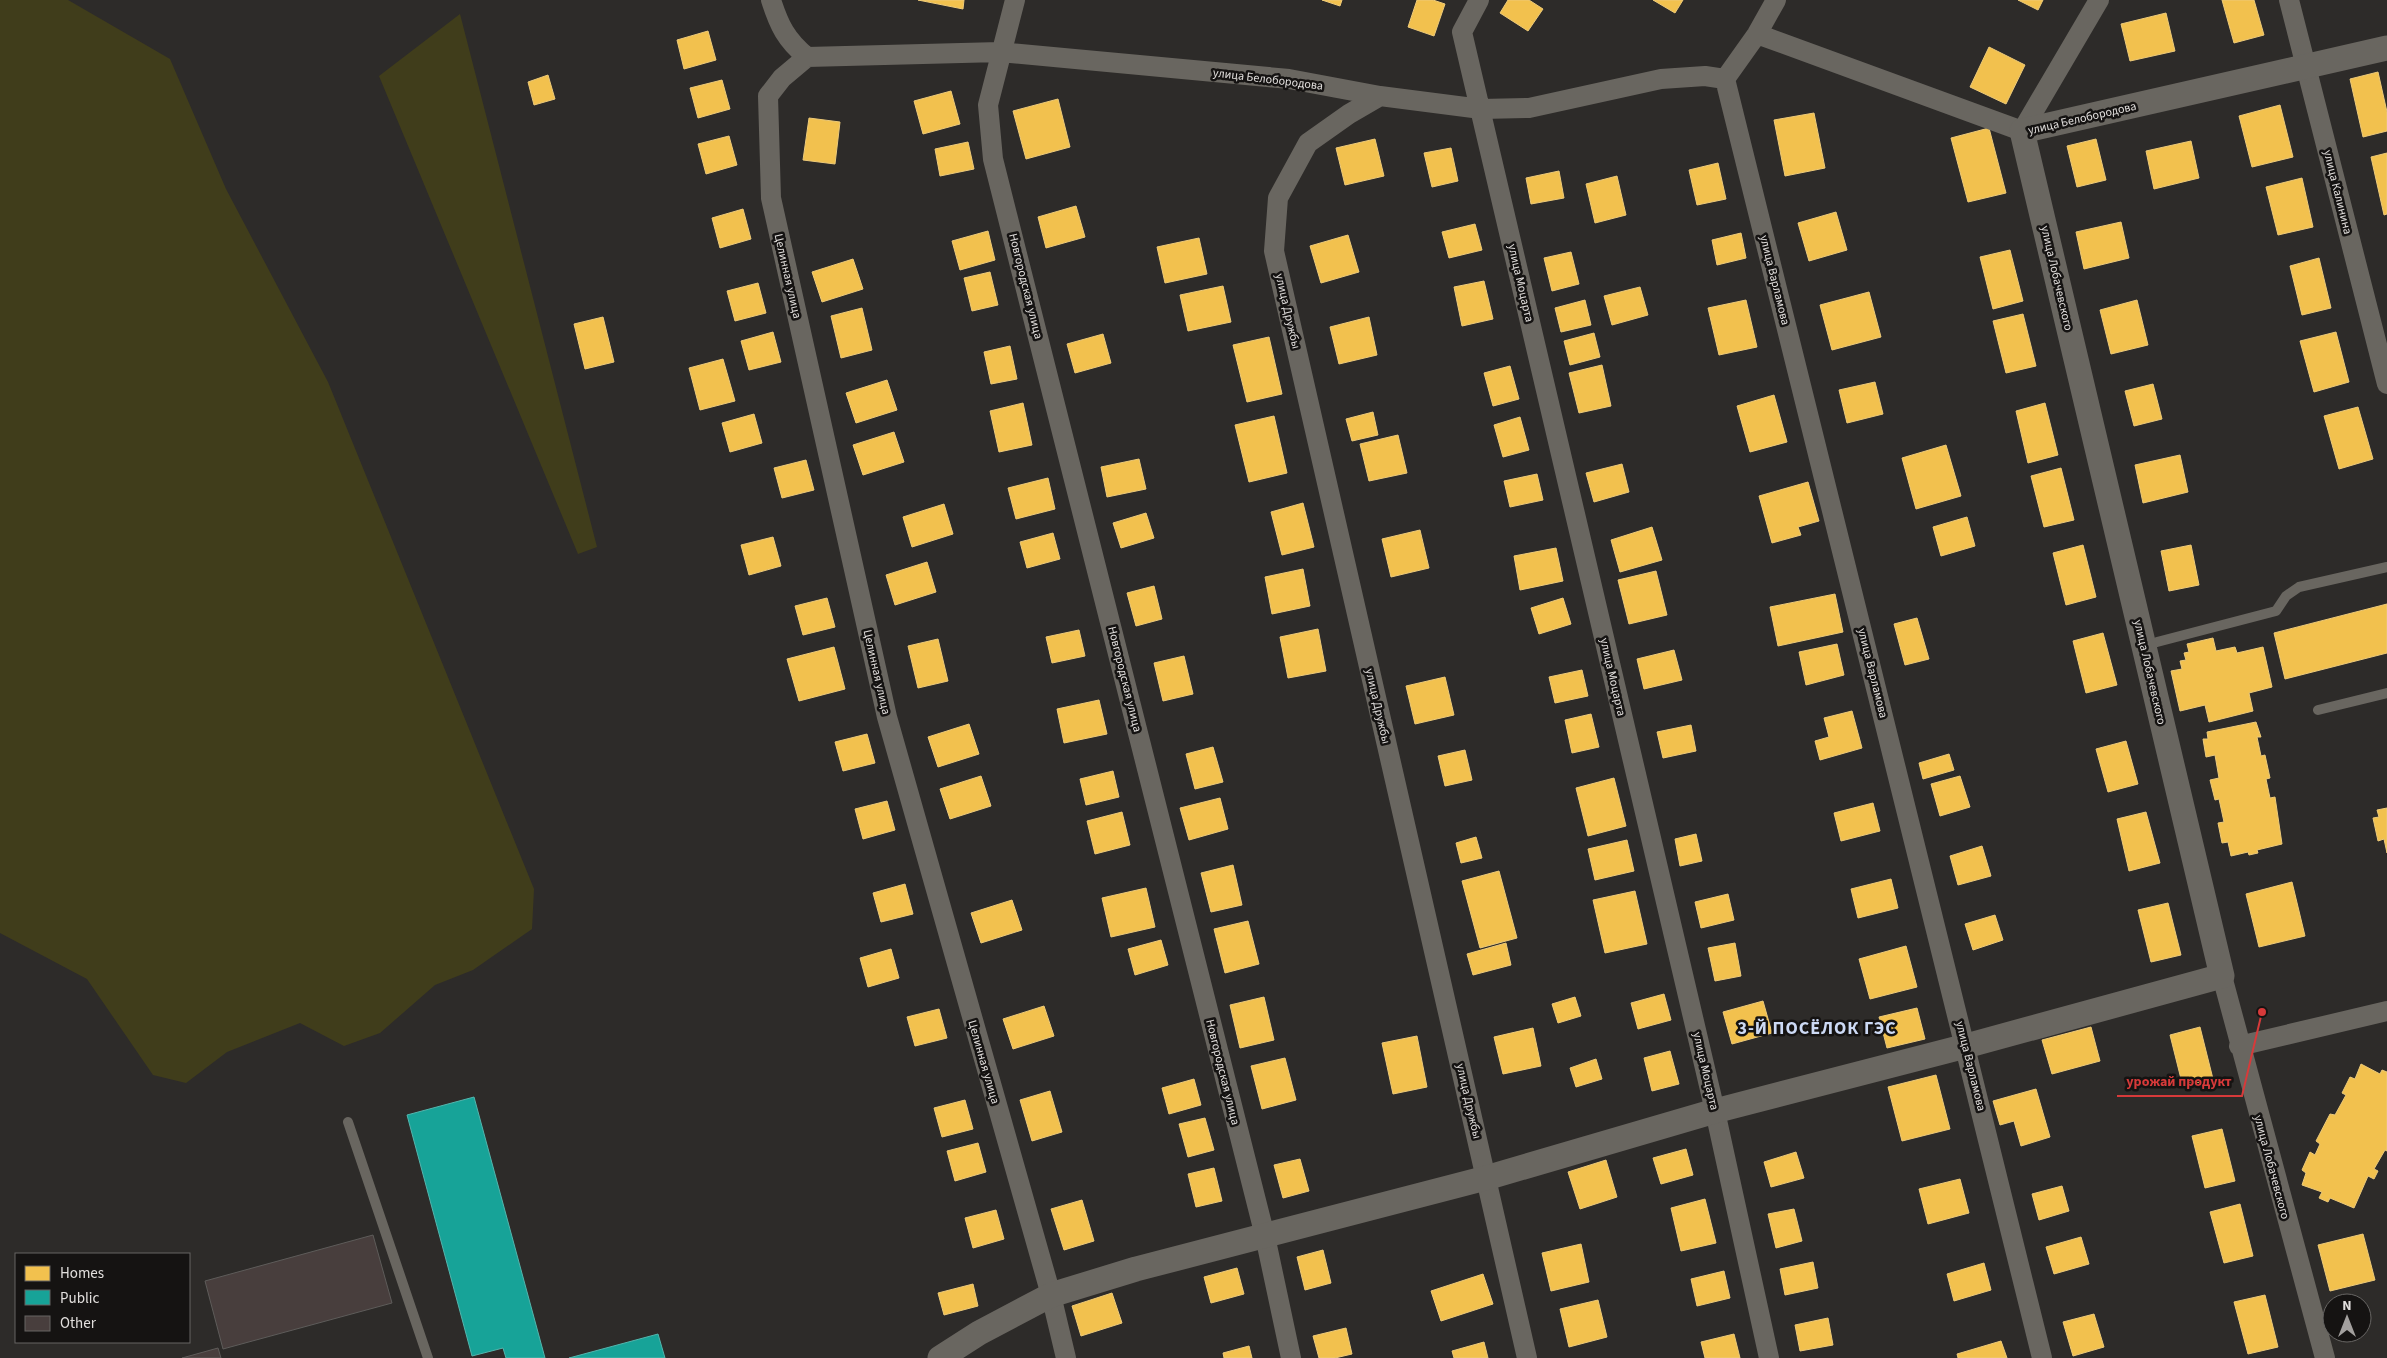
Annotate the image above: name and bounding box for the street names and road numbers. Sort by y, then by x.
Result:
street label: улица Белобородова [1212,64,1324,95]
street label: улица Белобородова [2026,98,2138,139]
street label: улица Калинина [2319,148,2356,236]
street label: улица Лобачевского [2036,224,2077,332]
street label: Целинная улица [770,232,806,320]
street label: Новгородская улица [1004,232,1047,341]
street label: улица Варламова [1755,233,1794,327]
street label: улица Моцарта [1503,242,1538,324]
street label: улица Дружбы [1271,272,1304,350]
street label: улица Лобачевского [2129,618,2170,726]
street label: Новгородская улица [1103,625,1146,734]
street label: улица Варламова [1853,626,1892,720]
street label: Целинная улица [859,628,895,716]
street label: улица Моцарта [1595,636,1630,718]
street label: улица Дружбы [1361,667,1394,745]
street label: Целинная улица [963,1018,1004,1106]
street label: Новгородская улица [1201,1018,1244,1127]
street label: улица Варламова [1951,1019,1990,1113]
street label: улица Моцарта [1688,1030,1723,1112]
street label: улица Дружбы [1452,1062,1485,1140]
street label: улица Лобачевского [2249,1113,2294,1221]

